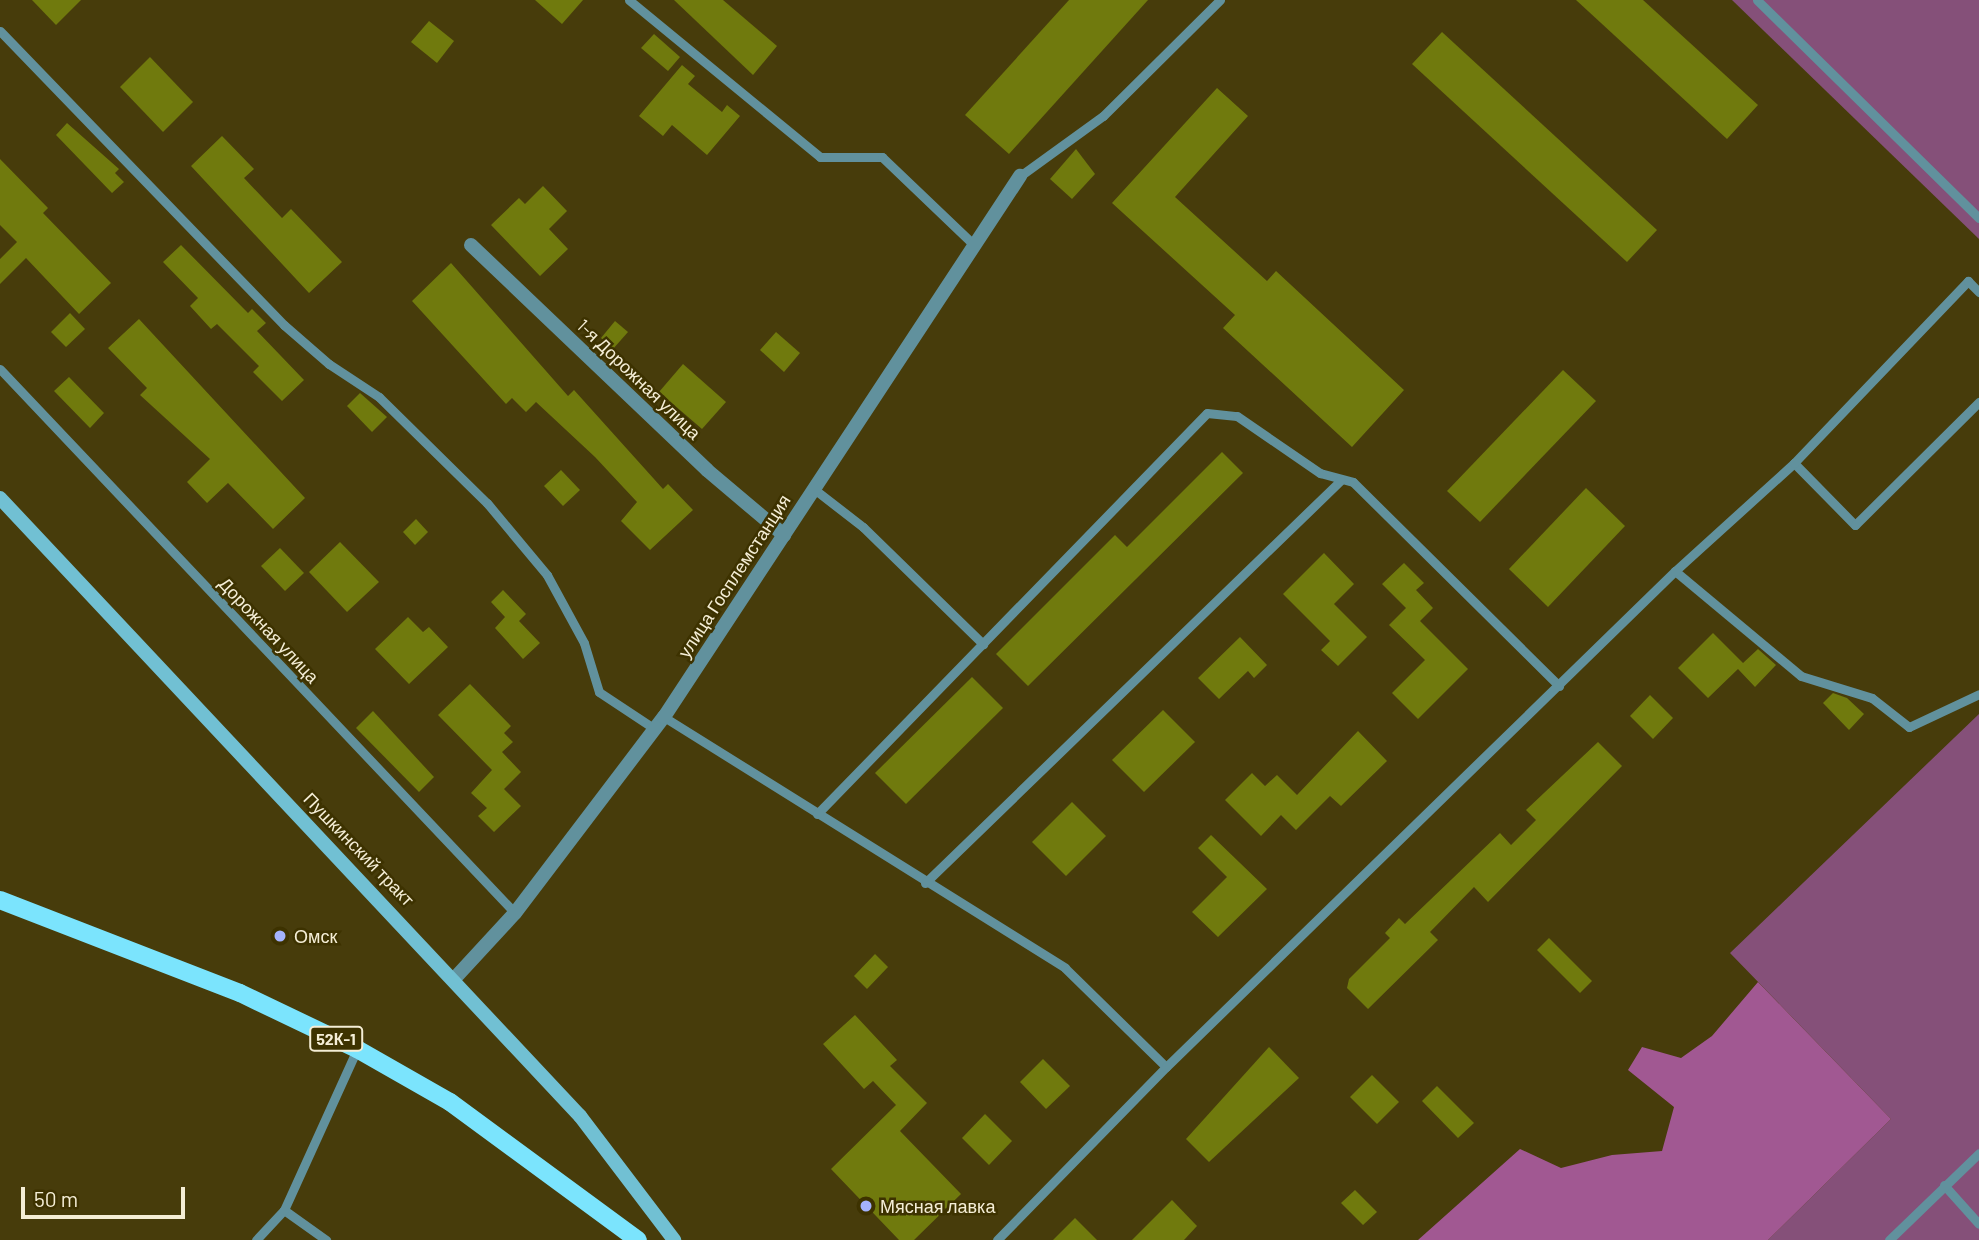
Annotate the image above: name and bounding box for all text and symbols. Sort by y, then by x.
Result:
street label: 1-я Дорожная улица [573,314,705,444]
street label: улица Госплемстанция [673,490,795,662]
street label: Дорожная улица [214,573,324,687]
street label: Пушкинский тракт [299,788,419,910]
place label: Омск [294,925,337,947]
marker: Омск [272,928,288,944]
road number: 52К-1 [308,1026,364,1051]
scale bar [24,1174,189,1218]
text: 50 m [34,1186,78,1211]
place label: Мясная лавка [880,1195,995,1217]
marker: Мясная лавка [858,1198,874,1214]

